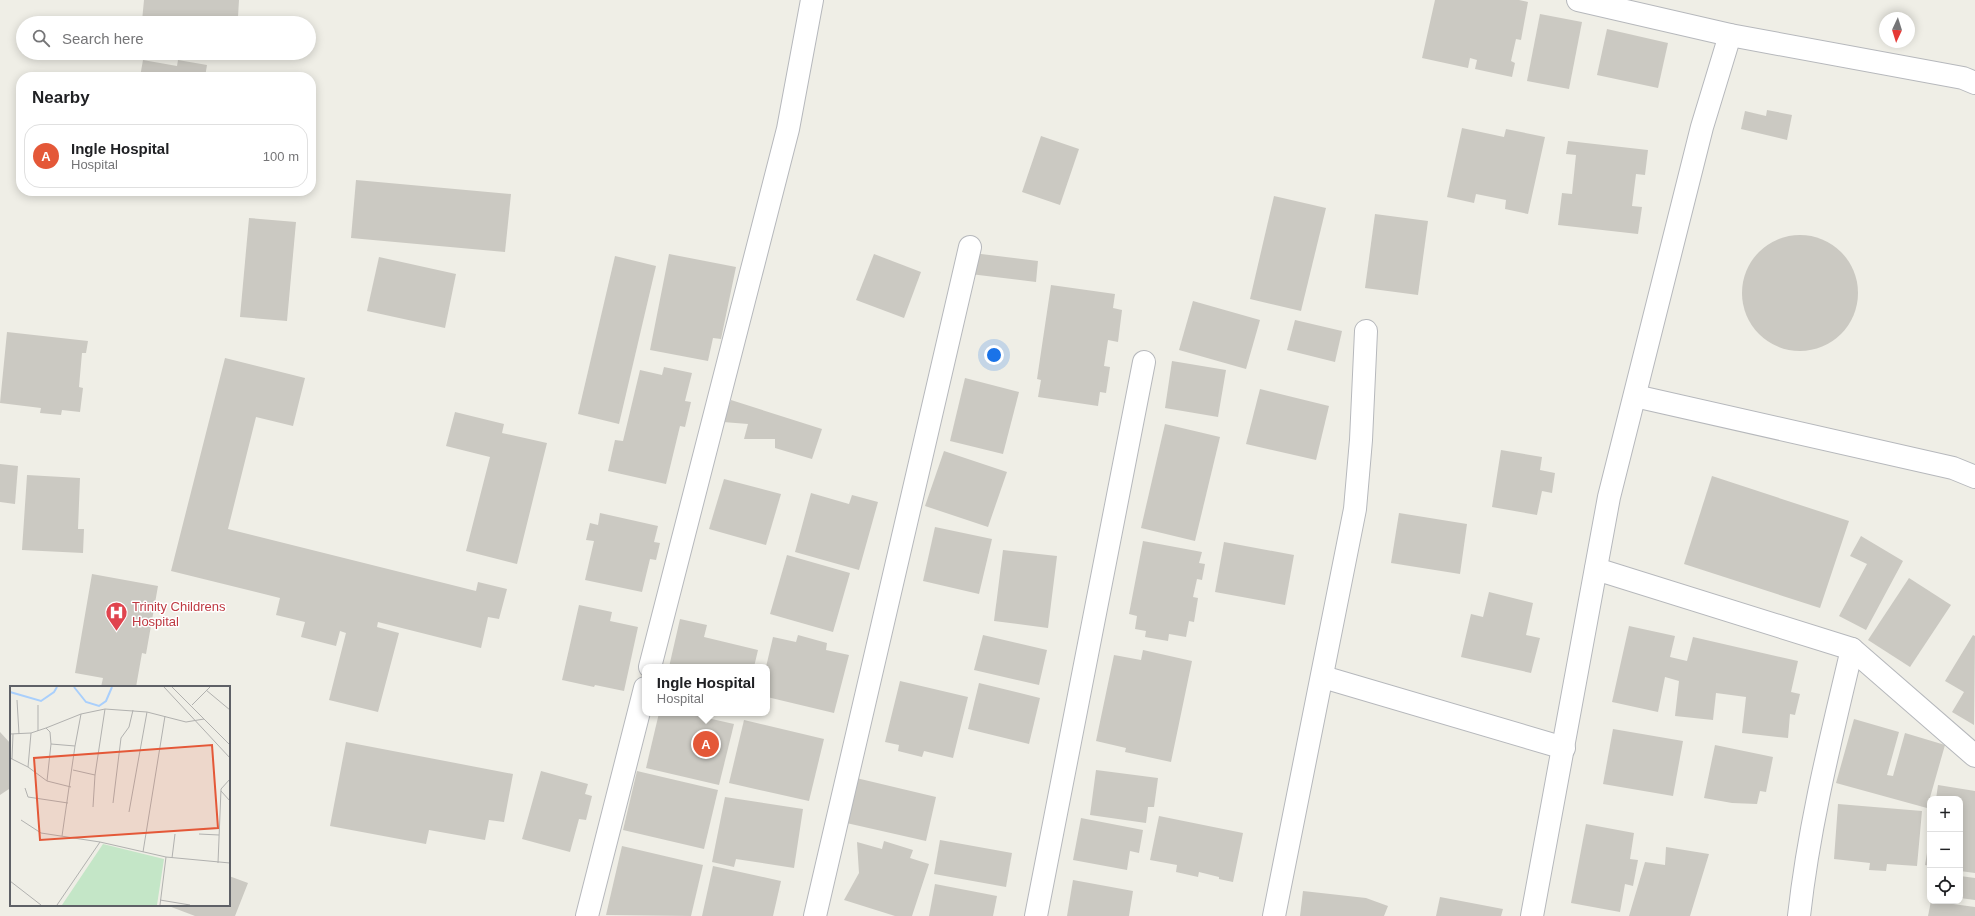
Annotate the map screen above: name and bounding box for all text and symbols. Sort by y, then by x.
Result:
north arrow [1879,12,1915,48]
search box [16,16,316,60]
icon: search [30,27,52,49]
text: Search here [62,30,144,47]
text: Nearby [32,88,90,107]
text: Ingle Hospital [71,140,169,157]
text: A [41,149,51,164]
text: 100 m [263,149,299,164]
text: Hospital [71,157,118,172]
your location [984,345,1004,365]
place label: Trinity Childrens Hospital [132,599,226,629]
hospital icon: Trinity Childrens Hospital [103,600,129,633]
popup [642,664,770,716]
text: Ingle Hospital [657,674,755,691]
inset map [10,686,230,906]
text: Hospital [657,691,704,706]
pin: A [693,729,719,759]
map controls [1927,796,1963,904]
button: + [1927,796,1963,832]
button: − [1927,832,1963,868]
button: locate [1927,868,1963,904]

